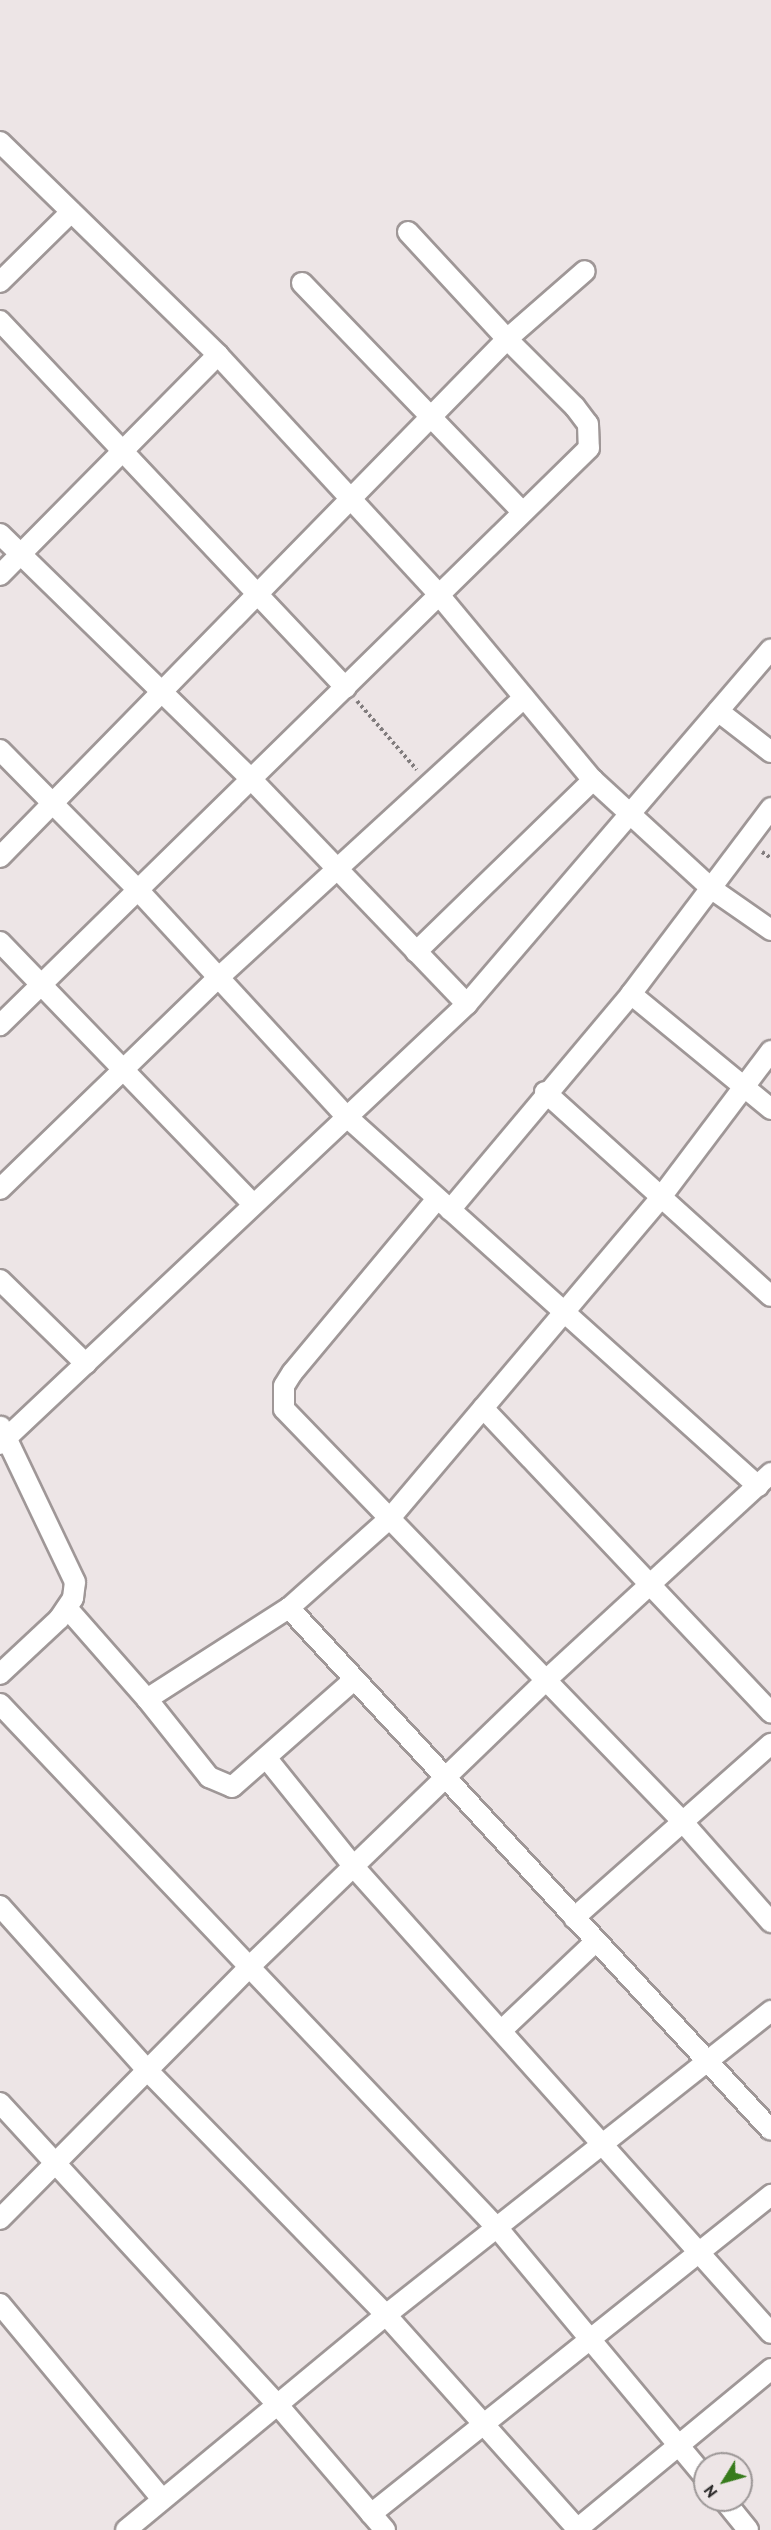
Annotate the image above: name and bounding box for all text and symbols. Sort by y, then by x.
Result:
north arrow [693,2452,753,2512]
text: N [699,2481,721,2502]

